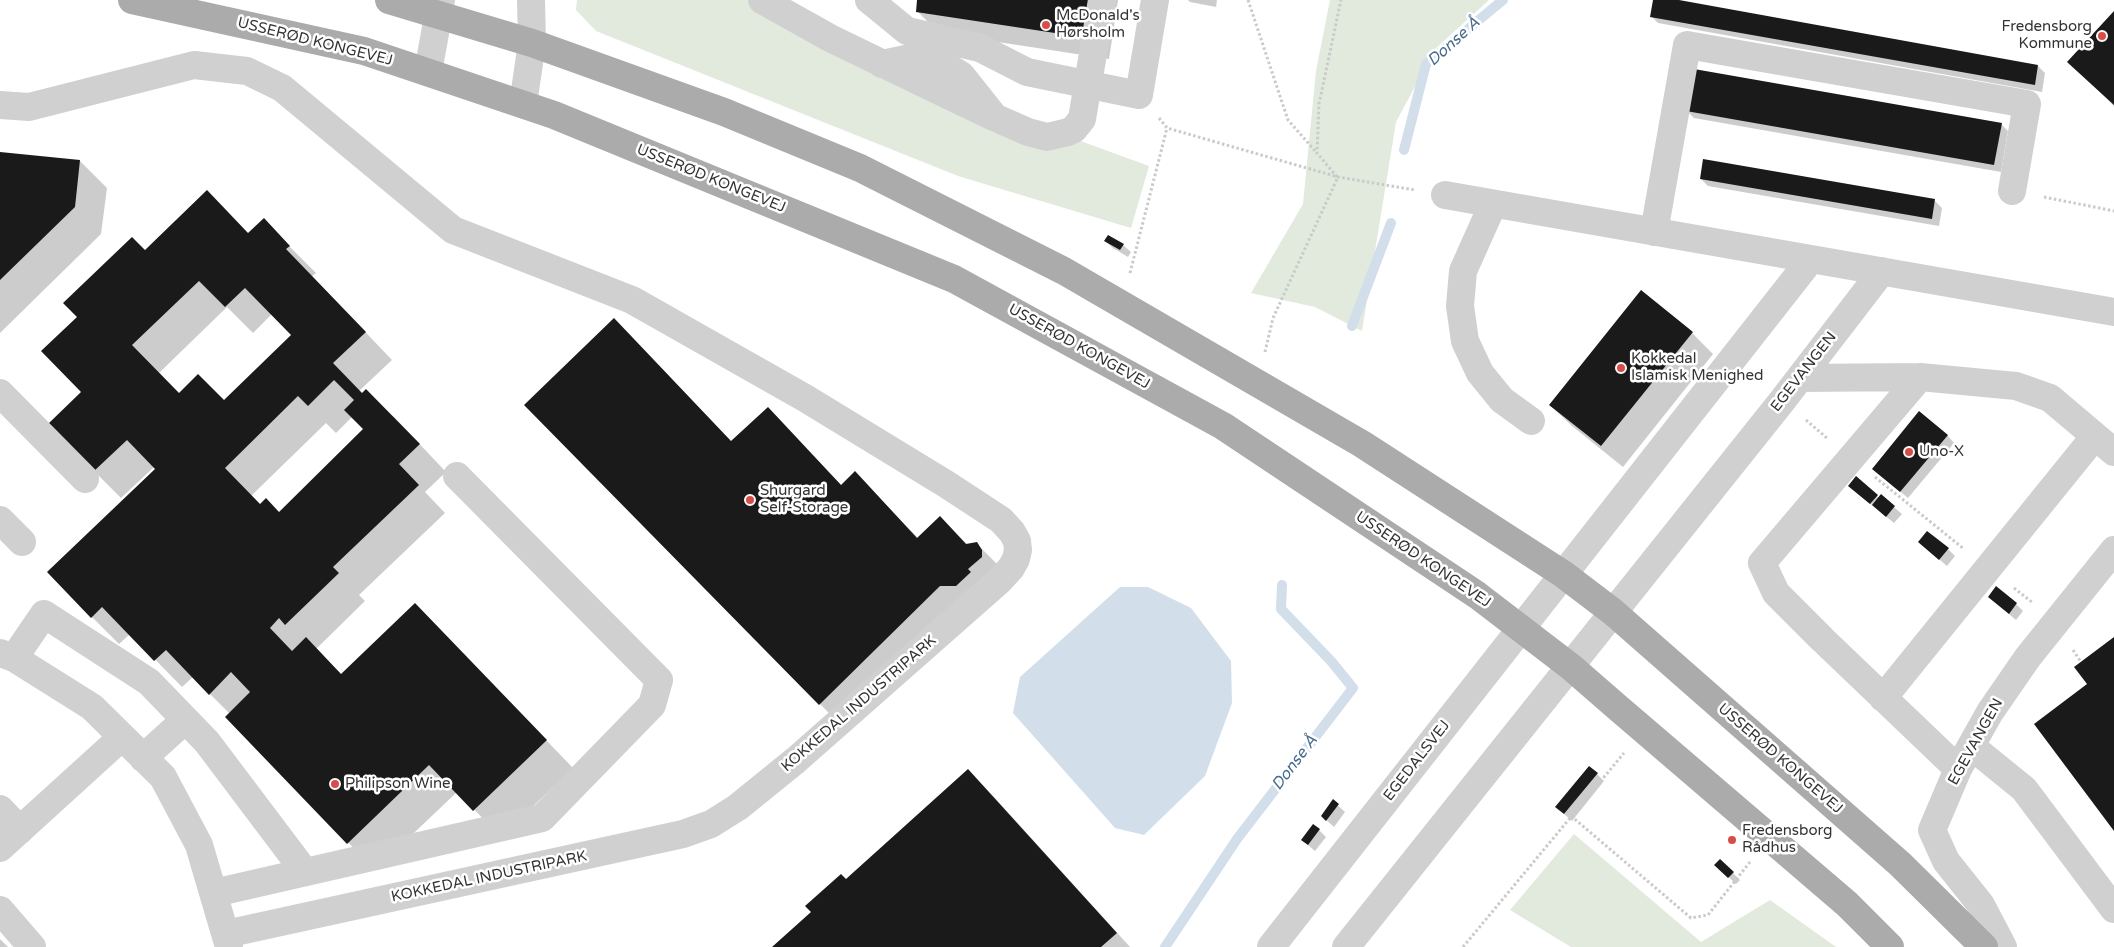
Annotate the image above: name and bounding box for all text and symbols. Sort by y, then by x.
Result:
place label: McDonald's Hørsholm [1056,7,1140,42]
water label: Donse Å [1424,13,1484,71]
street label: USSERØD KONGEVEJ [236,14,394,70]
place label: Fredensborg Kommune [2001,18,2092,53]
marker: McDonald's Hørsholm [1040,19,1052,31]
marker: Fredensborg Kommune [2096,30,2108,42]
street label: USSERØD KONGEVEJ [634,141,788,217]
street label: USSERØD KONGEVEJ [1005,301,1153,393]
street label: EGEVANGEN [1767,328,1841,416]
place label: Kokkedal Islamisk Menighed [1631,350,1763,385]
marker: Kokkedal Islamisk Menighed [1615,362,1627,374]
place label: Uno-X [1919,443,1964,461]
marker: Uno-X [1903,446,1915,458]
place label: Shurgard Self-Storage [760,482,848,517]
marker: Shurgard Self-Storage [744,494,756,506]
street label: USSERØD KONGEVEJ [1352,508,1494,612]
street label: KOKKEDAL INDUSTRIPARK [778,632,940,776]
street label: EGEVANGEN [1945,696,2007,788]
street label: USSERØD KONGEVEJ [1714,700,1846,818]
street label: EGEDALSVEJ [1380,717,1454,805]
water label: Donse Å [1268,732,1322,794]
place label: Philipson Wine [345,775,451,793]
marker: Philipson Wine [329,778,341,790]
place label: Fredensborg Rådhus [1742,822,1833,857]
marker: Fredensborg Rådhus [1726,834,1738,846]
street label: KOKKEDAL INDUSTRIPARK [390,847,588,907]

